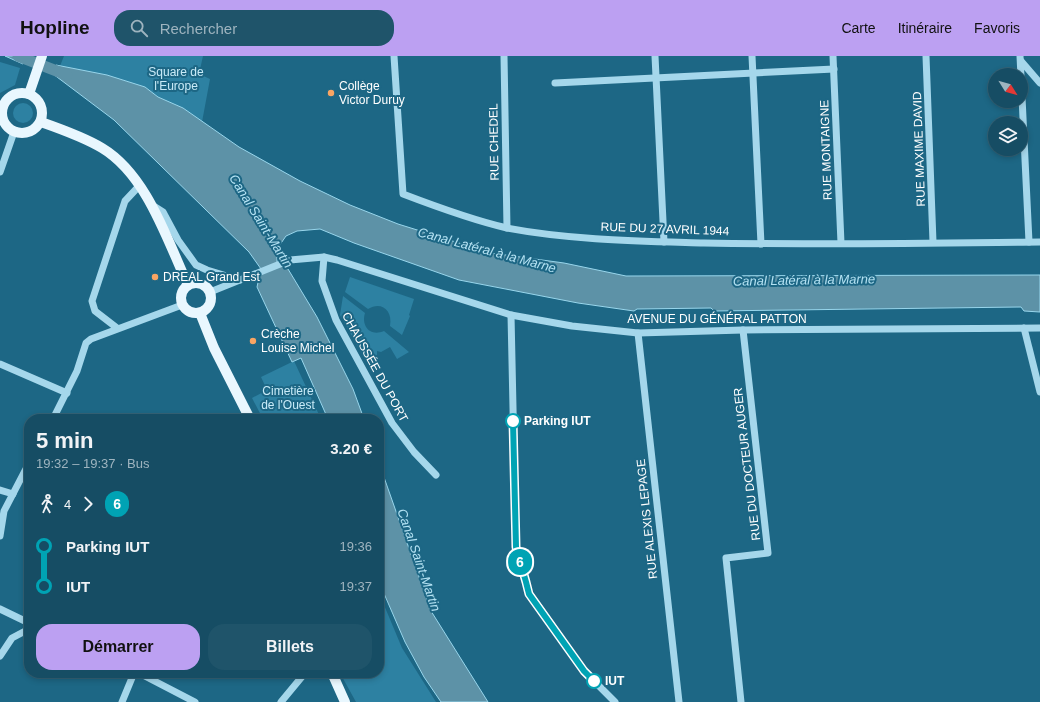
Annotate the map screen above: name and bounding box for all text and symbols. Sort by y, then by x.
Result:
search box [114,10,394,46]
text: Hopline [20,17,90,38]
icon: search [128,17,150,39]
text: Rechercher [160,20,237,37]
text: Carte [841,20,876,36]
text: Itinéraire [898,20,952,36]
text: Favoris [974,20,1020,36]
park label: Square de l'Europe [148,65,204,93]
north arrow [988,68,1028,108]
map controls [988,68,1028,156]
place label: Collège Victor Duruy [339,79,405,107]
marker: Collège Victor Duruy [326,88,336,98]
street label: RUE MAXIME DAVID [910,91,928,207]
street label: RUE MONTAIGNE [817,100,835,200]
street label: RUE CHEDEL [486,103,502,181]
button: layers [988,116,1028,156]
water label: Canal Saint-Martin [226,171,296,271]
street label: RUE DU 27 AVRIL 1944 [600,220,730,238]
water label: Canal Latéral à la Marne [416,224,558,276]
place label: DREAL Grand Est [163,270,261,284]
water label: Canal Latéral à la Marne [733,271,875,289]
marker: DREAL Grand Est [150,272,160,282]
street label: CHAUSSÉE DU PORT [339,309,412,425]
street label: AVENUE DU GÉNÉRAL PATTON [627,311,807,326]
place label: Crèche Louise Michel [261,327,334,355]
marker: Crèche Louise Michel [248,336,258,346]
park label: Cimetière de l'Ouest [261,384,315,412]
street label: RUE DU DOCTEUR AUGER [731,386,763,541]
marker: Parking IUT [505,413,521,429]
place label: Parking IUT [524,414,591,428]
text: 5 min [36,428,93,453]
text: 3.20 € [330,440,372,457]
text: 19:32 – 19:37 · Bus [36,456,149,471]
street label: RUE ALEXIS LEPAGE [634,458,660,580]
icon: walk [36,493,58,515]
icon: forward [77,493,99,515]
text: 6 [113,496,121,512]
text: 4 [64,497,71,512]
water label: Canal Saint-Martin [394,507,444,613]
text: Parking IUT [66,538,149,555]
text: 19:36 [339,539,372,554]
line badge: 6 [507,549,533,575]
text: 6 [516,554,524,570]
text: IUT [66,578,90,595]
text: 19:37 [339,579,372,594]
button: Démarrer [36,624,200,670]
button: Billets [208,624,372,670]
marker: IUT [586,673,602,689]
place label: IUT [605,674,625,688]

